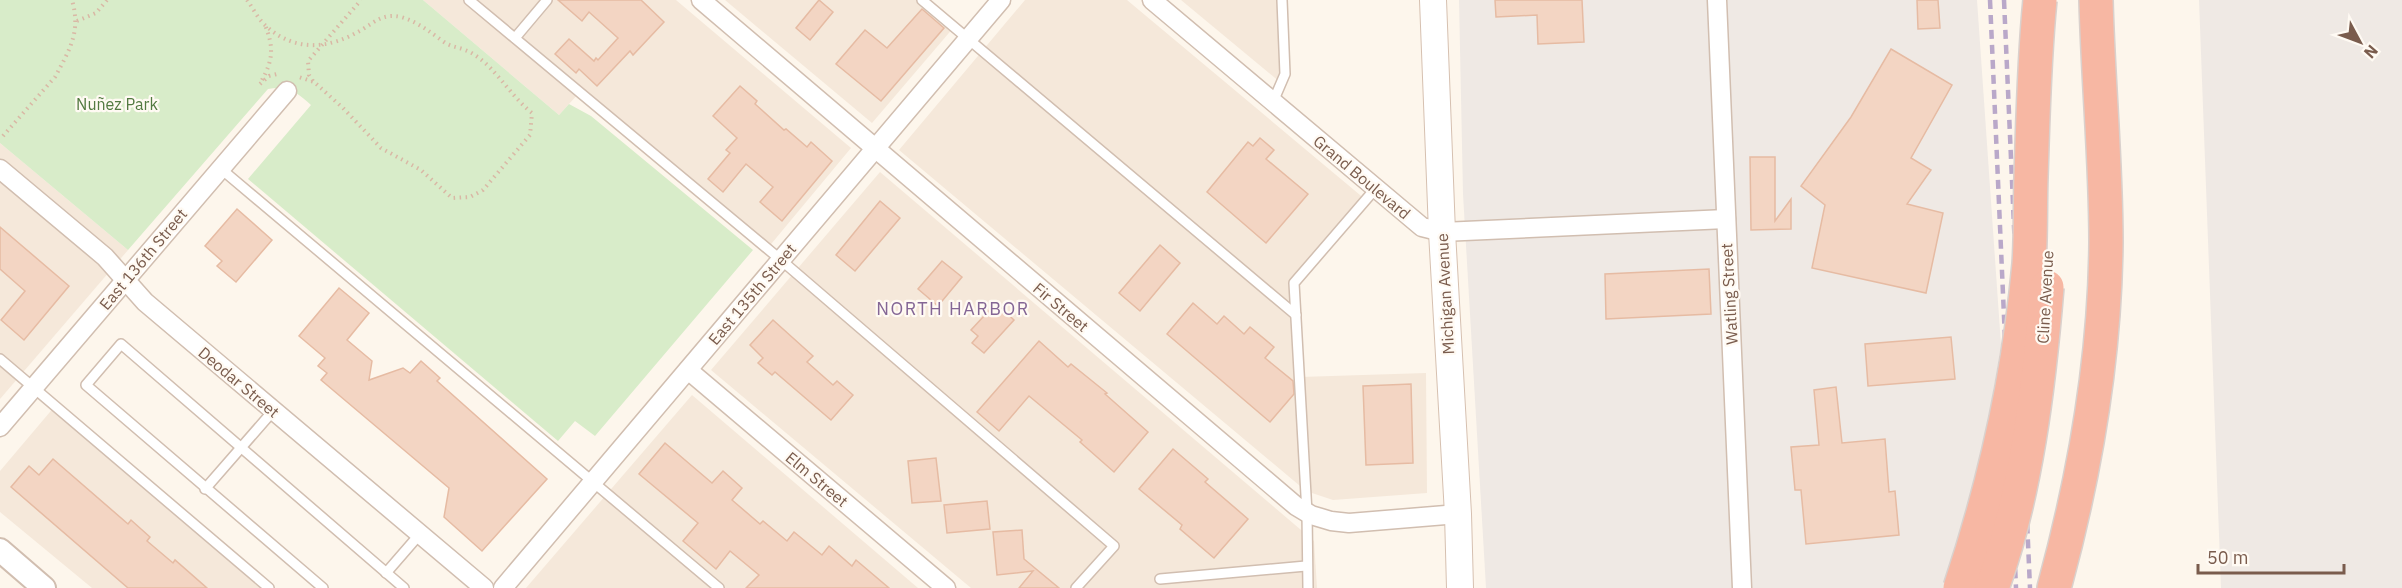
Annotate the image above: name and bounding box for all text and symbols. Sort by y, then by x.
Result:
north arrow [2330,12,2390,72]
text: N [2360,41,2383,63]
park label: Nuñez Park [76,94,158,114]
street label: Grand Boulevard [1309,131,1415,223]
street label: East 136th Street [95,204,191,314]
street label: Michigan Avenue [1432,233,1458,355]
street label: East 135th Street [704,239,800,349]
street label: Watling Street [1716,243,1742,345]
street label: Cline Avenue [2033,250,2057,344]
street label: Fir Street [1029,278,1093,336]
district label: NORTH HARBOR [876,297,1030,320]
street label: Deodar Street [194,342,284,422]
street label: Elm Street [782,447,852,511]
scale bar [2198,537,2344,575]
text: 50 m [2207,546,2249,569]

